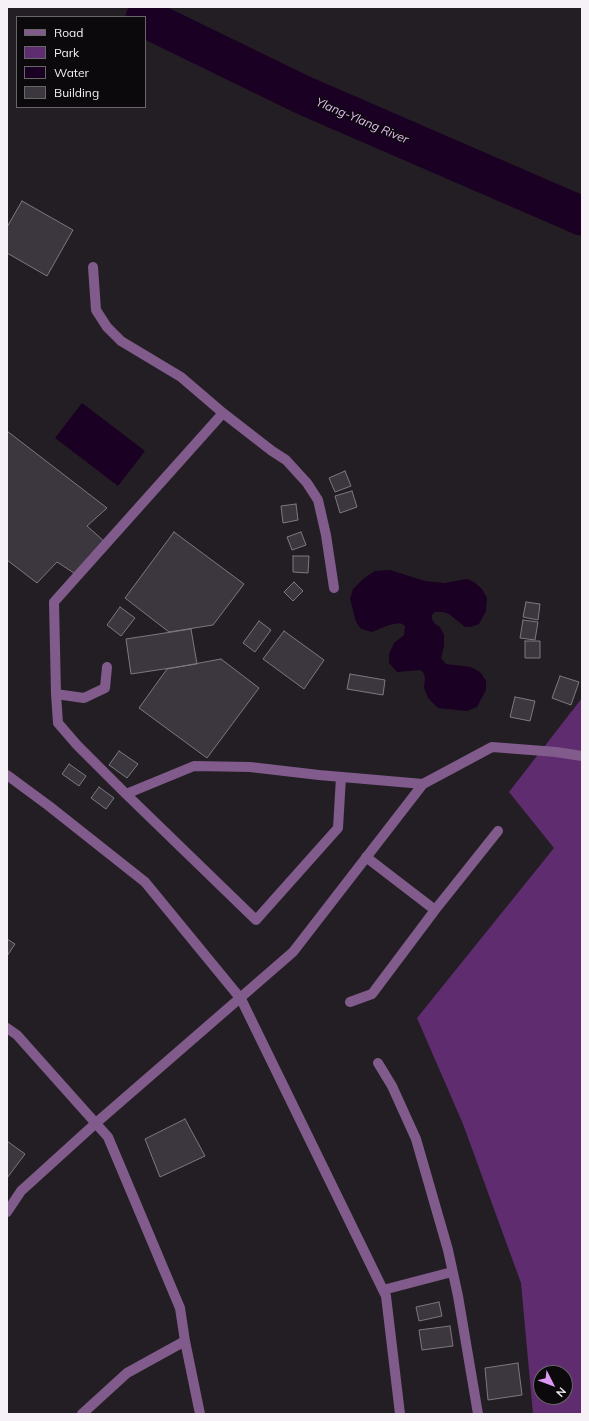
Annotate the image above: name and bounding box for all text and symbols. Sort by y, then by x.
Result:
legend [16,16,146,108]
text: Road [54,25,83,40]
text: Park [54,45,79,60]
text: Water [54,65,89,80]
text: Building [54,85,99,100]
water label: Ylang-Ylang River [314,95,410,147]
north arrow [533,1365,573,1405]
text: N [553,1385,569,1400]

